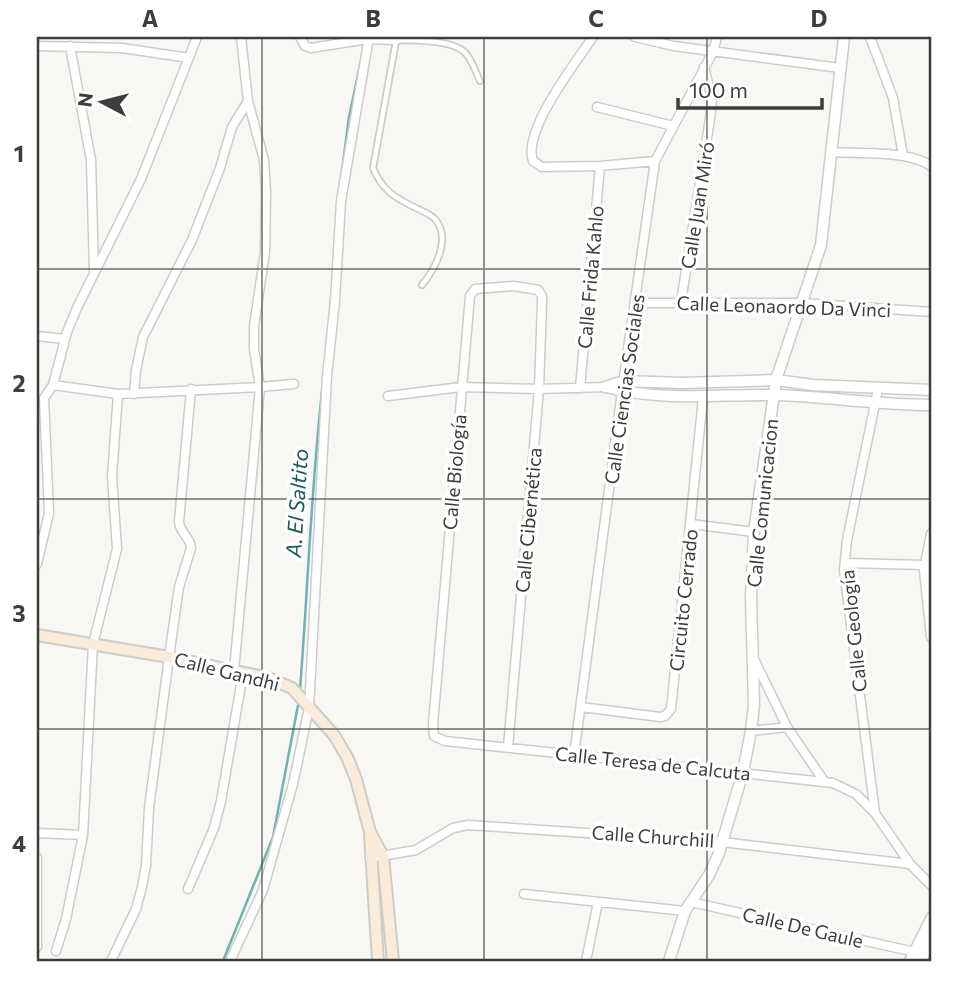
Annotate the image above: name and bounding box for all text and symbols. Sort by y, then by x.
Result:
text: A [142,4,159,32]
text: B [365,4,381,32]
text: C [588,4,604,32]
text: D [811,4,828,32]
north arrow [66,66,136,136]
scale bar [678,66,822,110]
text: 100 m [689,77,748,102]
text: N [72,91,97,108]
text: 1 [14,139,24,167]
street label: Calle Juan Miró [676,140,718,270]
street label: Calle Frida Kahlo [572,204,608,350]
street label: Calle Leonaordo Da Vinci [676,291,892,321]
street label: Calle Ciencias Sociales [599,292,649,486]
text: 2 [12,369,26,397]
street label: Calle Biología [437,413,471,531]
street label: Calle Comunicacion [742,418,782,588]
street label: Calle Cibernética [510,446,546,594]
water label: A. El Saltito [280,448,312,559]
street label: Circuito Cerrado [664,528,702,672]
street label: Calle Geología [835,569,871,693]
text: 3 [12,599,26,627]
street label: Calle Gandhi [172,647,282,695]
street label: Calle Teresa de Calcuta [554,741,752,785]
street label: Calle Churchill [591,820,715,852]
text: 4 [12,829,26,857]
street label: Calle De Gaule [740,902,866,952]

